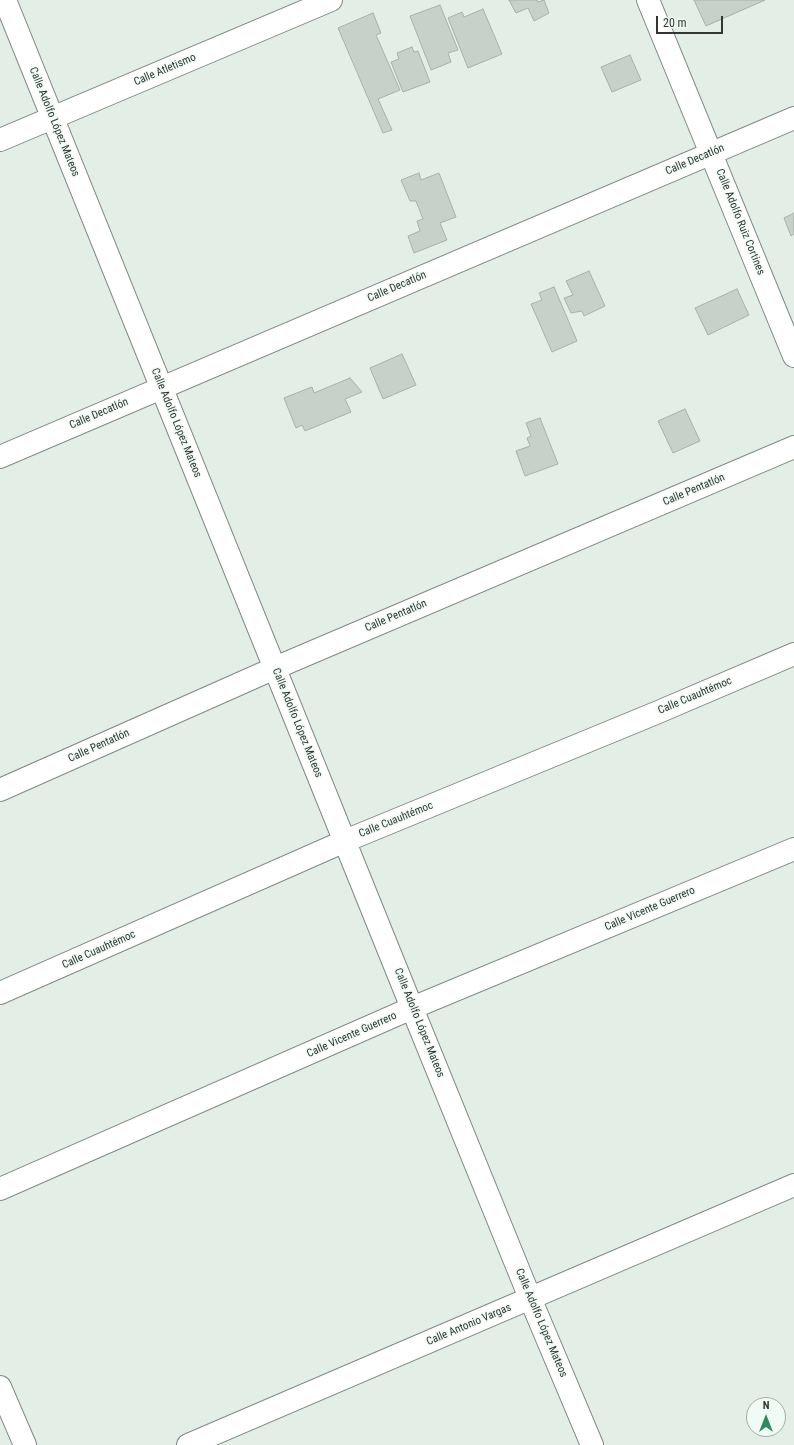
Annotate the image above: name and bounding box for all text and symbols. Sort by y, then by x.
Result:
scale bar [658,8,725,34]
text: 20 m [663,16,687,30]
street label: Calle Atletismo [132,51,198,89]
street label: Calle Adolfo López Mateos [26,65,82,179]
street label: Calle Decatlón [664,142,726,178]
street label: Calle Adolfo Ruiz Cortines [713,167,767,277]
street label: Calle Decatlón [366,269,428,305]
street label: Calle Adolfo López Mateos [148,366,204,480]
street label: Calle Decatlón [68,396,130,432]
street label: Calle Pentatlón [661,471,727,509]
street label: Calle Pentatlón [363,597,429,635]
street label: Calle Adolfo López Mateos [269,666,325,780]
street label: Calle Cuauhtémoc [656,674,734,718]
street label: Calle Pentatlón [66,727,132,765]
street label: Calle Cuauhtémoc [357,799,435,841]
street label: Calle Vicente Guerrero [603,884,697,934]
street label: Calle Cuauhtémoc [60,928,138,972]
street label: Calle Adolfo López Mateos [391,966,447,1080]
street label: Calle Vicente Guerrero [305,1009,399,1061]
street label: Calle Adolfo López Mateos [512,1267,570,1379]
street label: Calle Antonio Vargas [425,1301,513,1349]
north arrow [746,1397,786,1437]
text: N [763,1399,769,1412]

